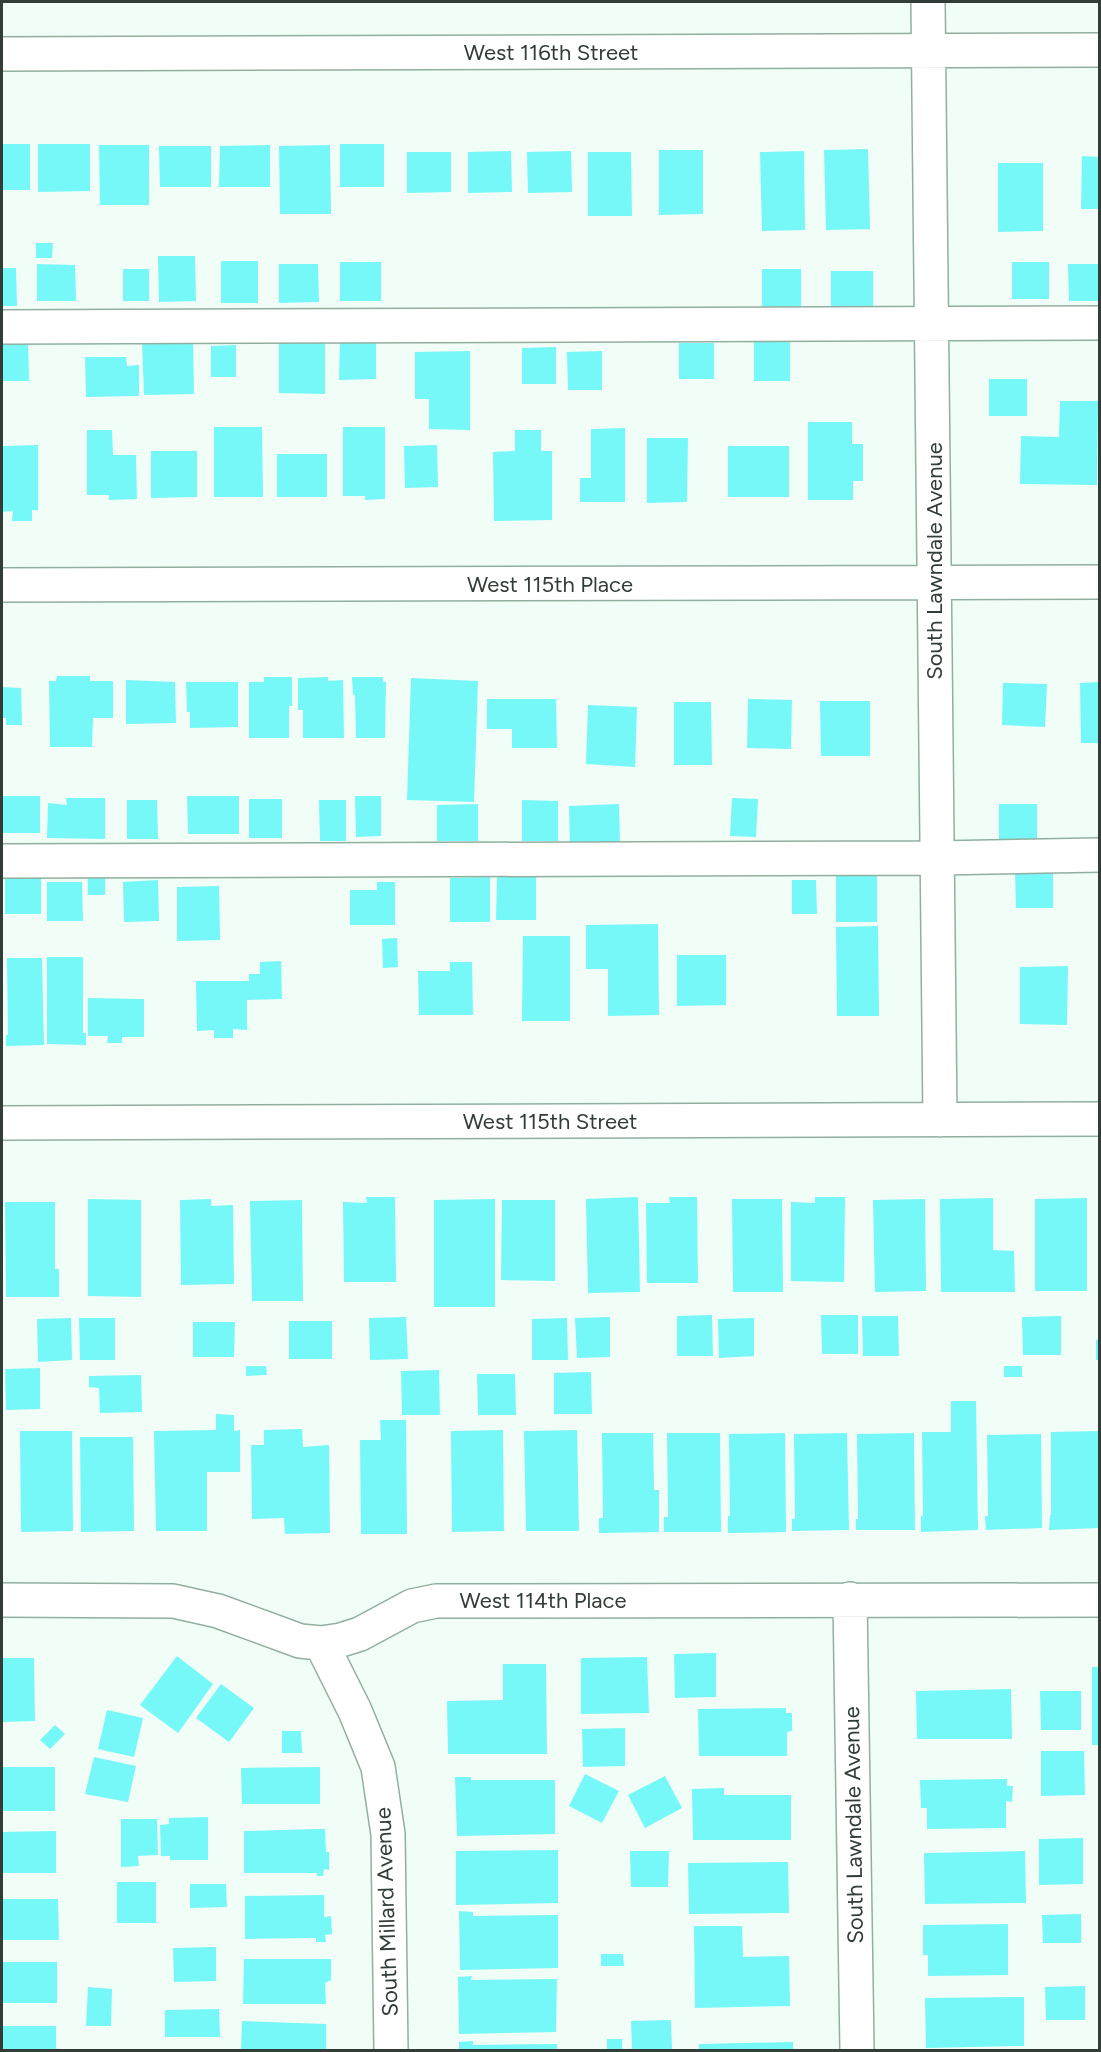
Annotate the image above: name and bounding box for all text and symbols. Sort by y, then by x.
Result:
street label: West 116th Street [464,39,638,66]
street label: South Lawndale Avenue [921,442,948,680]
street label: West 115th Place [467,571,633,598]
street label: West 115th Street [463,1108,637,1135]
street label: West 114th Place [460,1587,626,1614]
street label: South Lawndale Avenue [838,1706,869,1944]
street label: South Millard Avenue [369,1807,404,2017]

